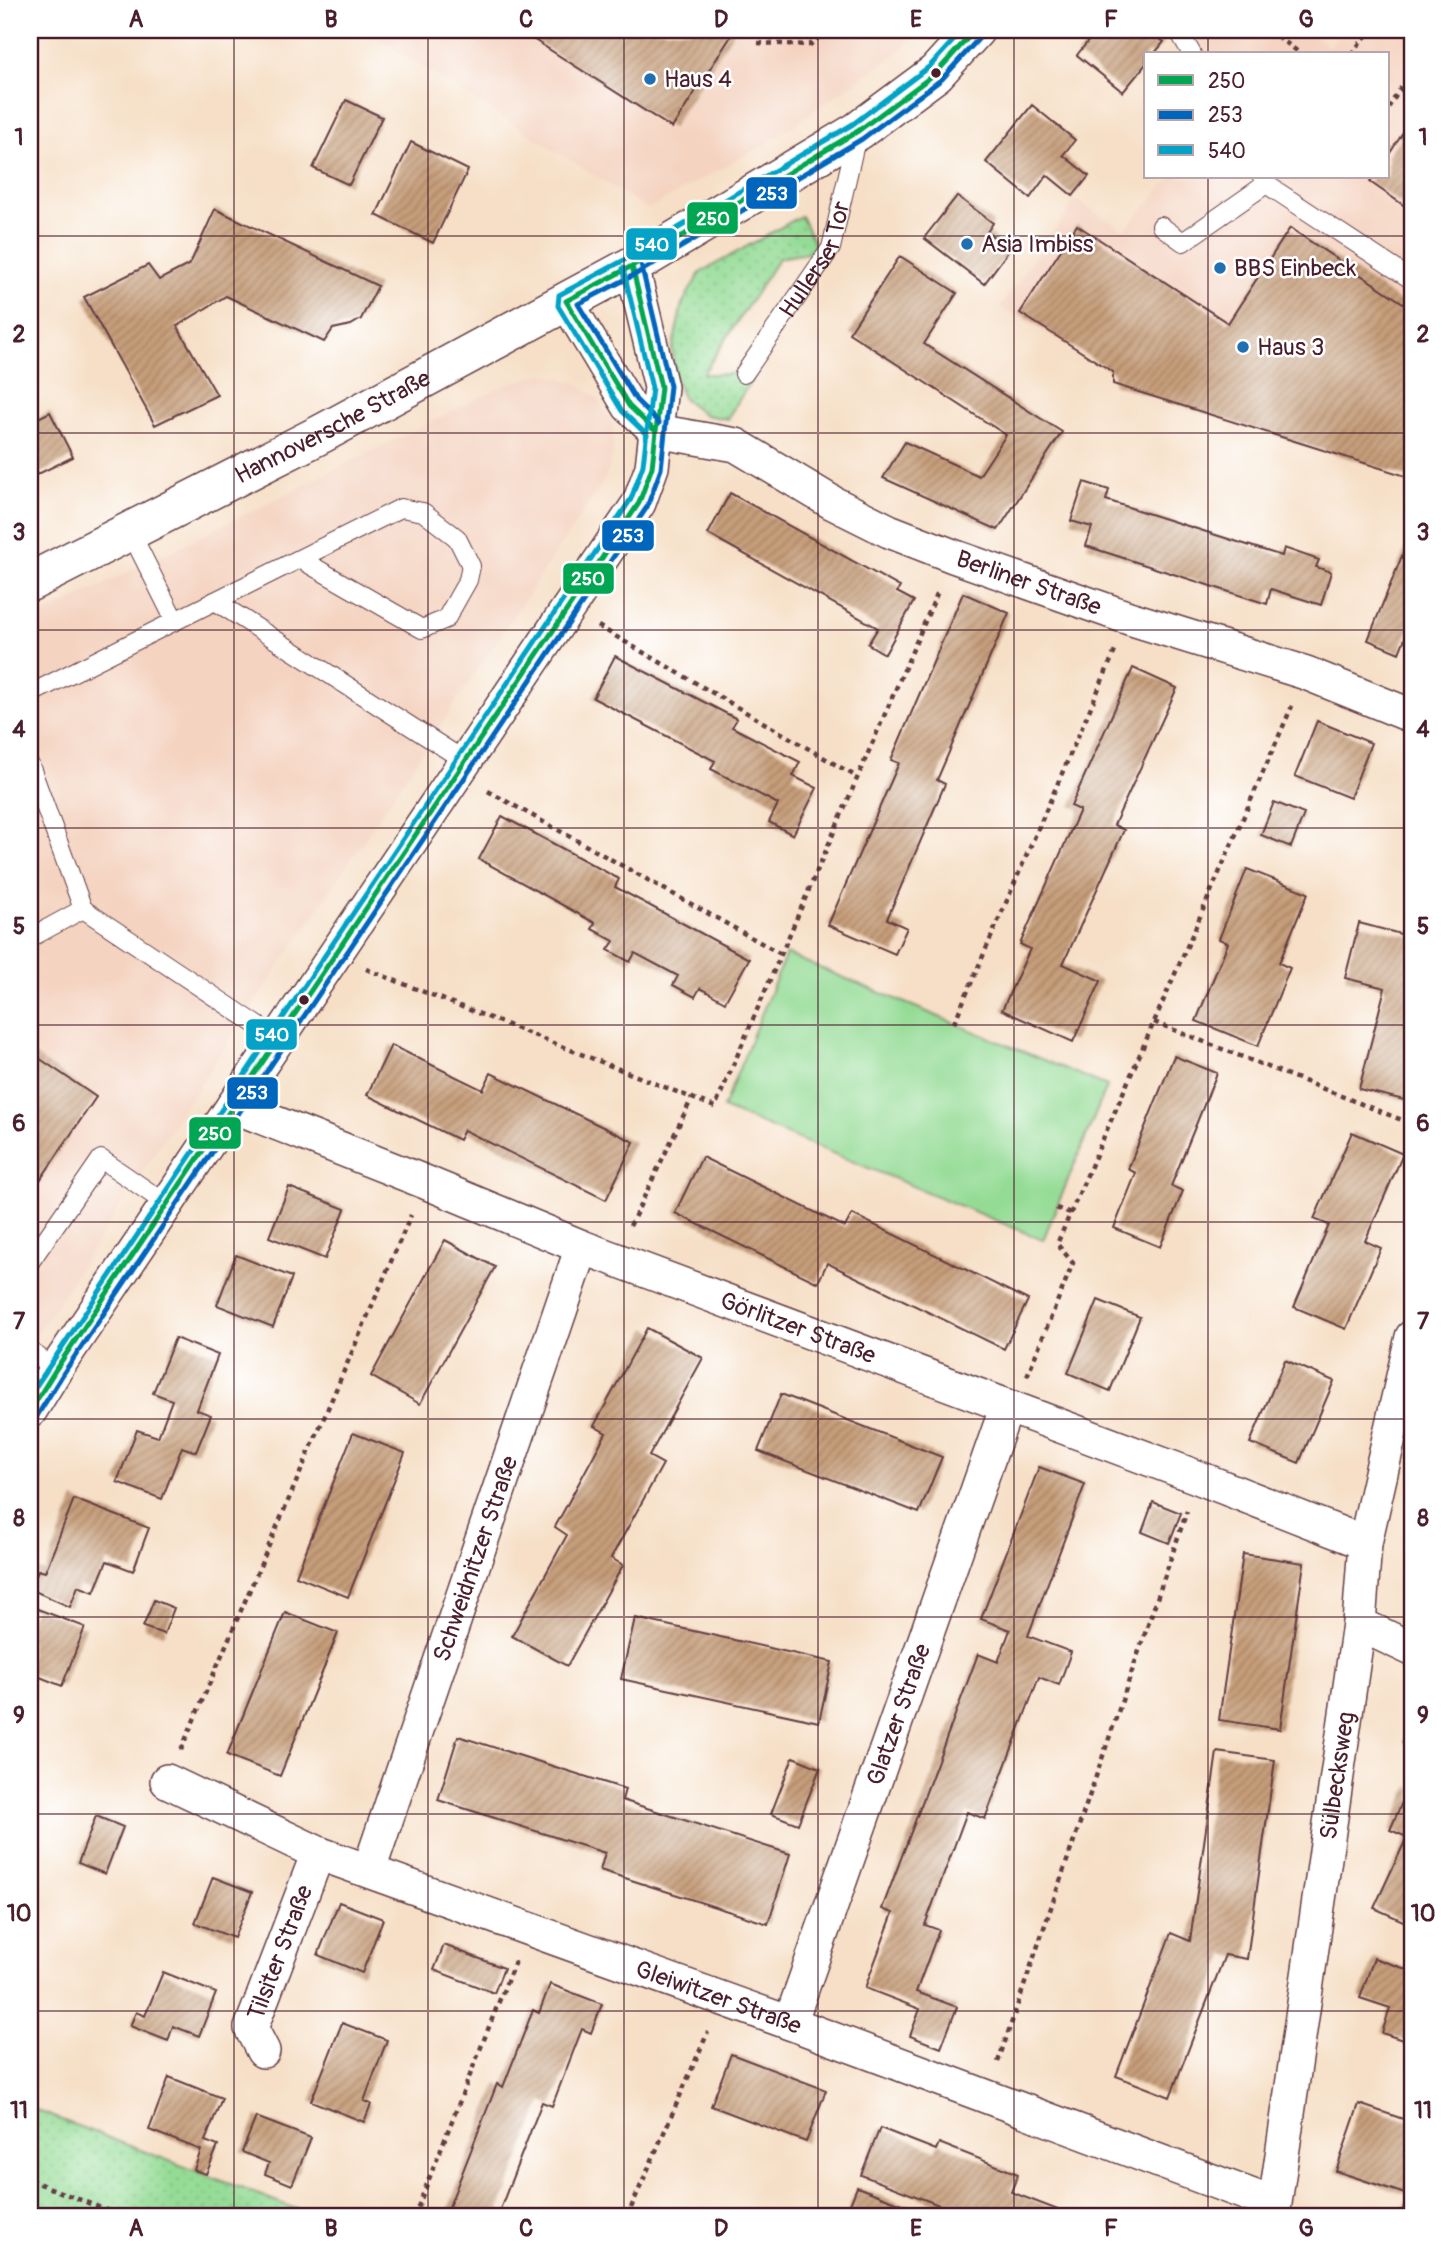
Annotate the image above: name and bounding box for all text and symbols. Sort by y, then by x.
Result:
text: A [129,5,144,34]
text: B [324,5,338,34]
text: C [519,5,533,34]
text: D [714,5,728,34]
text: E [910,5,922,34]
text: F [1104,5,1118,34]
text: G [1298,5,1314,34]
legend [1144,52,1390,178]
place label: Haus 4 [664,65,732,94]
unlabelled marker [929,66,943,80]
text: 250 [1208,68,1245,95]
marker: Haus 4 [642,71,658,87]
text: 253 [1208,102,1243,129]
text: 1 [15,123,24,152]
text: 1 [1419,123,1428,152]
text: 540 [1208,138,1246,165]
line badge: 253 [745,176,798,210]
text: 253 [756,182,788,206]
street label: Hullerser Tor [773,198,856,324]
line badge: 250 [686,201,739,235]
text: 250 [696,207,730,231]
line badge: 540 [625,227,678,261]
place label: Asia Imbiss [981,230,1094,259]
text: 540 [635,233,669,257]
marker: Asia Imbiss [959,236,975,252]
place label: BBS Einbeck [1234,254,1356,283]
marker: BBS Einbeck [1212,260,1228,276]
text: 2 [13,320,26,349]
text: 2 [1417,320,1430,349]
place label: Haus 3 [1257,333,1324,362]
marker: Haus 3 [1235,339,1251,355]
street label: Hannoversche Straße [230,364,436,490]
text: 3 [13,518,25,547]
text: 3 [1417,518,1429,547]
line badge: 253 [601,519,655,552]
text: 253 [612,524,644,548]
street label: Berliner Straße [952,544,1105,622]
line badge: 250 [562,562,615,595]
text: 250 [571,567,605,591]
text: 4 [12,715,26,744]
text: 4 [1416,715,1430,744]
text: 5 [13,912,25,941]
text: 5 [1417,912,1429,941]
unlabelled marker [297,993,311,1007]
line badge: 540 [245,1018,298,1051]
text: 540 [255,1023,289,1047]
line badge: 253 [226,1076,279,1110]
text: 253 [236,1081,268,1105]
text: 6 [12,1109,26,1138]
text: 6 [1416,1109,1430,1138]
line badge: 250 [188,1116,242,1150]
text: 250 [198,1122,232,1146]
street label: Görlitzer Straße [716,1286,880,1371]
text: 7 [13,1307,26,1336]
text: 7 [1417,1307,1430,1336]
street label: Schweidnitzer Straße [427,1452,525,1666]
text: 8 [13,1504,25,1533]
text: 8 [1417,1504,1429,1533]
street label: Glatzer Straße [861,1640,937,1789]
text: 9 [13,1701,25,1730]
text: 9 [1417,1701,1429,1730]
street label: Sülbecksweg [1314,1710,1361,1842]
street label: Tilsiter Straße [242,1881,319,2024]
text: 10 [7,1899,31,1928]
text: 10 [1411,1899,1435,1928]
street label: Gleiwitzer Straße [631,1955,805,2041]
text: 11 [10,2096,28,2125]
text: 11 [1414,2096,1432,2125]
text: A [129,2214,144,2243]
text: B [324,2214,338,2243]
text: C [519,2214,533,2243]
text: D [714,2214,728,2243]
text: E [910,2214,922,2243]
text: F [1104,2214,1118,2243]
text: G [1298,2214,1314,2243]

